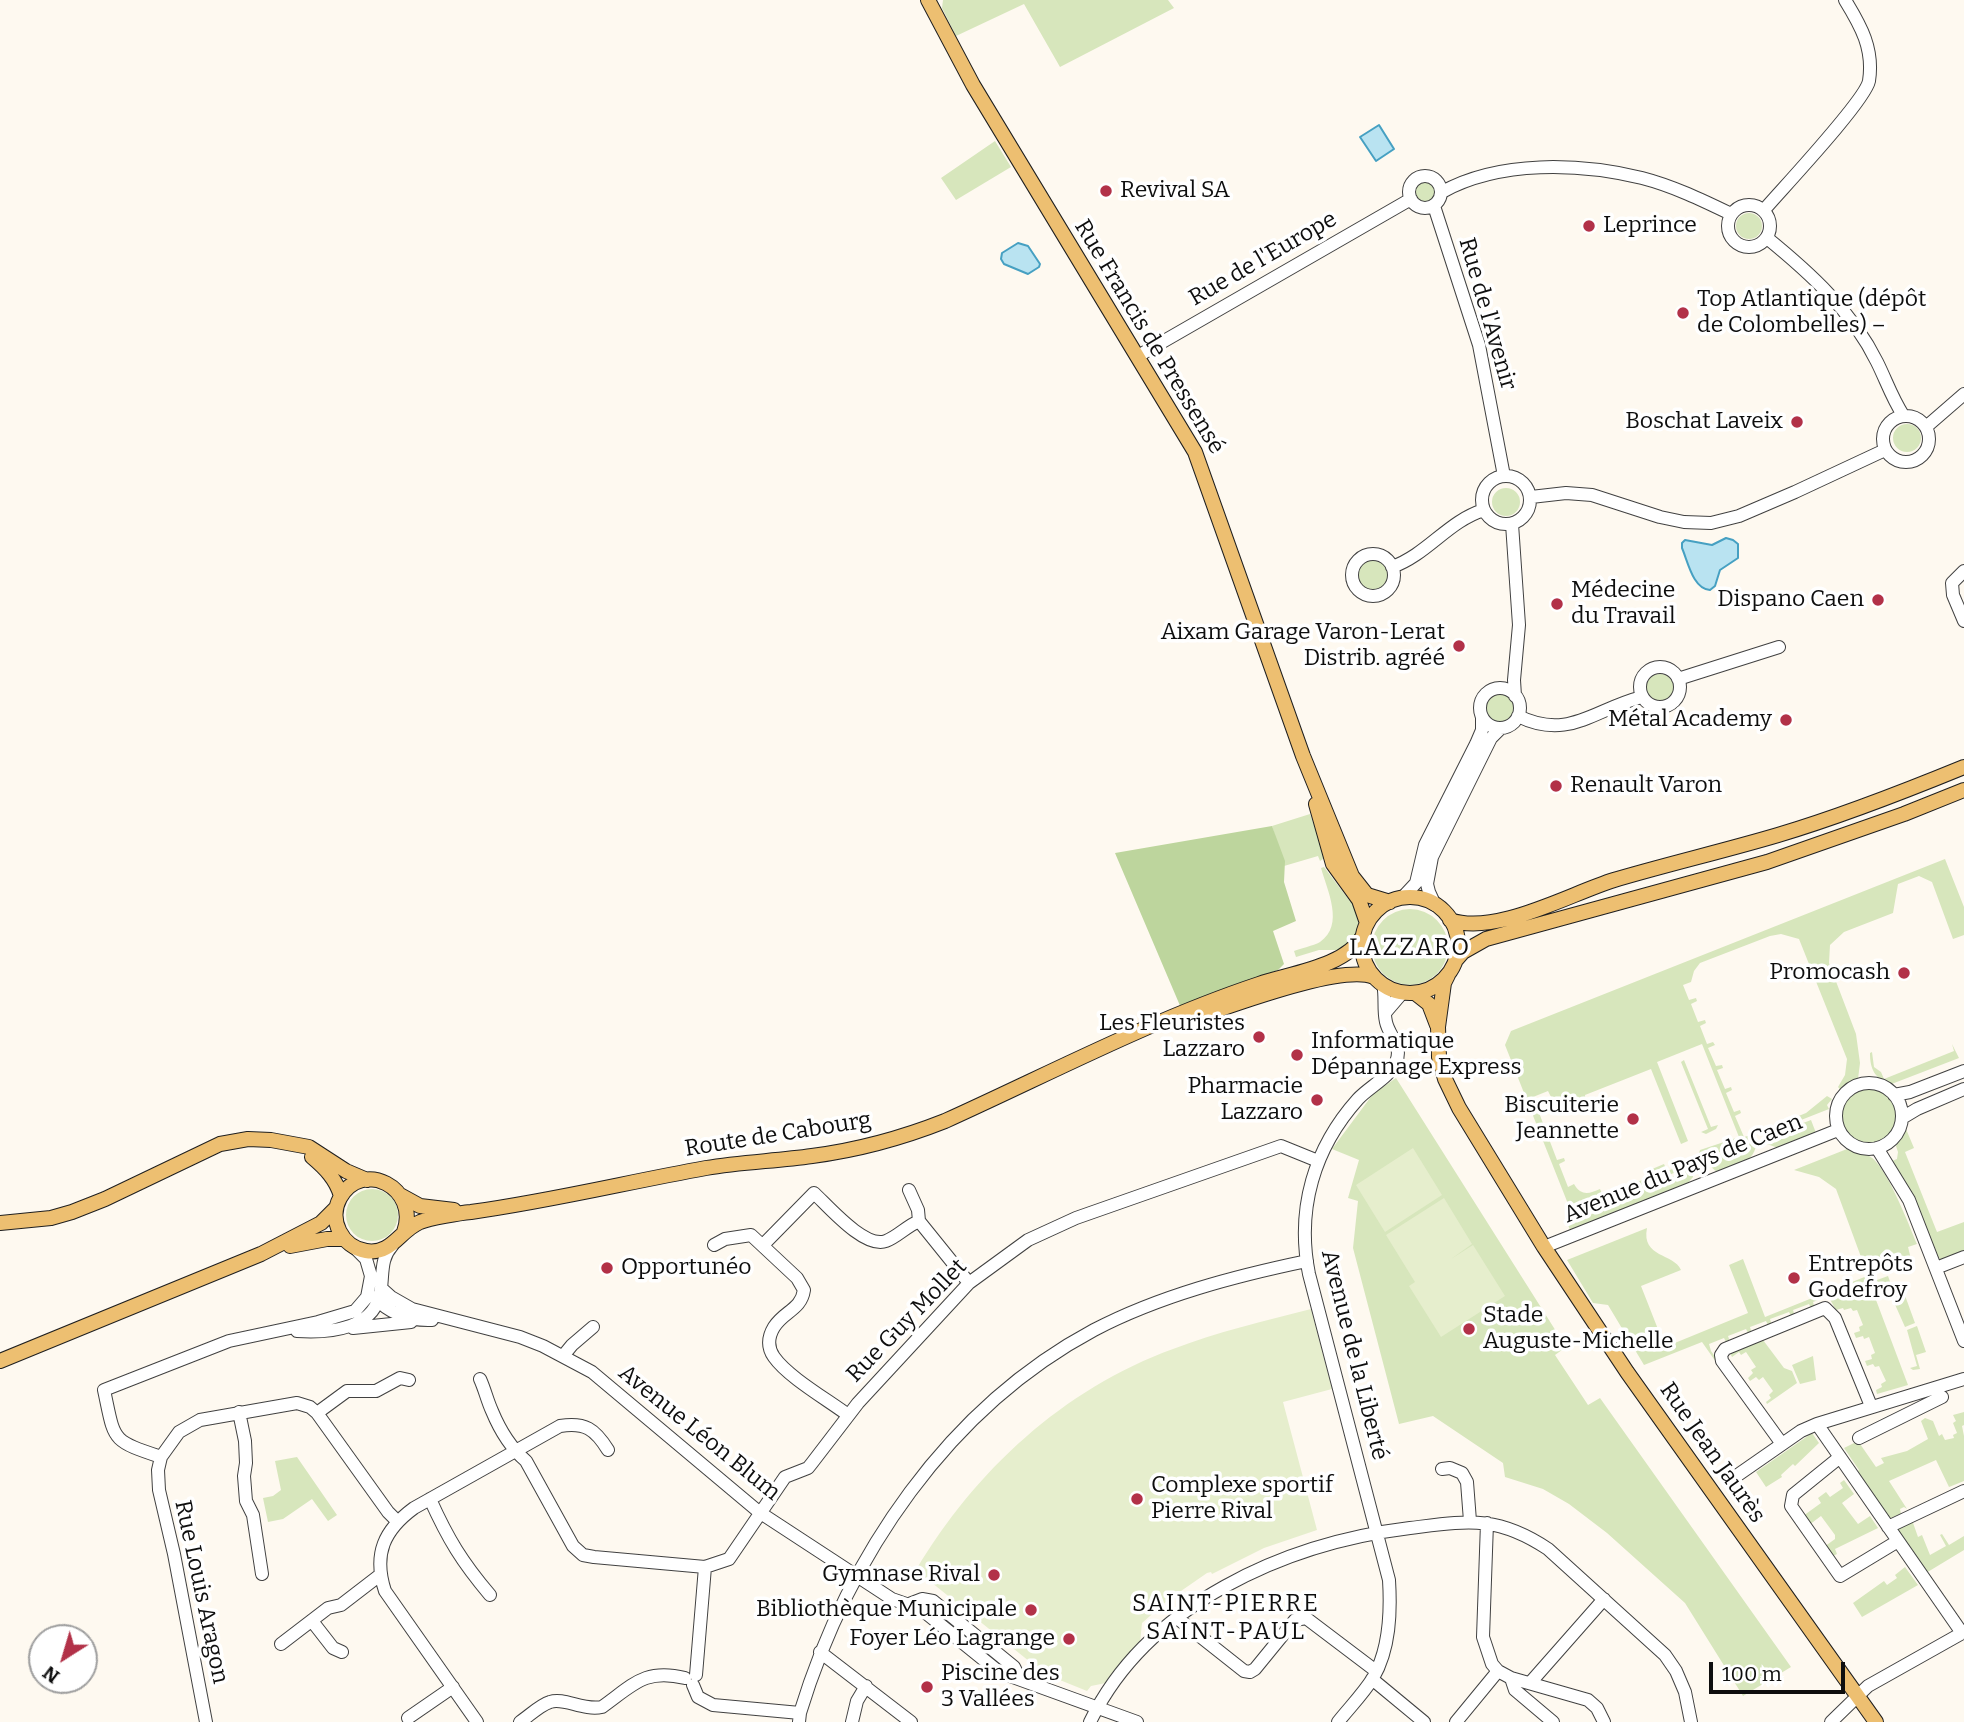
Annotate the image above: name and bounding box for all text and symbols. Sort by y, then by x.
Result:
place label: Revival SA [1120,177,1230,205]
marker: Revival SA [1098,183,1114,199]
street label: Rue de l'Europe [1184,206,1342,312]
place label: Leprince [1603,212,1697,240]
street label: Rue Francis de Pressensé [1068,215,1230,459]
marker: Leprince [1581,218,1597,234]
street label: Rue de l'Avenir [1452,235,1522,393]
place label: Top Atlantique (dépôt de Colombelles) – [1697,286,1926,340]
marker: Top Atlantique (dépôt de Colombelles) – [1675,305,1691,321]
place label: Boschat Laveix [1625,408,1783,436]
marker: Boschat Laveix [1789,414,1805,430]
place label: Médecine du Travail [1571,577,1676,631]
place label: Dispano Caen [1717,586,1864,614]
marker: Dispano Caen [1870,592,1886,608]
marker: Médecine du Travail [1549,596,1565,612]
place label: Aixam Garage Varon-Lerat Distrib. agréé [1161,619,1445,673]
marker: Aixam Garage Varon-Lerat Distrib. agréé [1451,638,1467,654]
place label: Métal Academy [1608,706,1772,734]
marker: Métal Academy [1778,712,1794,728]
place label: Renault Varon [1570,772,1722,800]
marker: Renault Varon [1548,778,1564,794]
district label: LAZZARO [1350,934,1470,962]
place label: Promocash [1769,959,1890,987]
marker: Promocash [1896,965,1912,981]
place label: Les Fleuristes Lazzaro [1099,1010,1245,1064]
place label: Informatique Dépannage Express [1311,1028,1522,1082]
marker: Les Fleuristes Lazzaro [1251,1029,1267,1045]
marker: Informatique Dépannage Express [1289,1047,1305,1063]
place label: Pharmacie Lazzaro [1187,1073,1303,1127]
marker: Pharmacie Lazzaro [1309,1092,1325,1108]
place label: Biscuiterie Jeannette [1504,1092,1619,1146]
street label: Route de Cabourg [683,1107,873,1163]
street label: Avenue du Pays de Caen [1560,1108,1806,1230]
marker: Biscuiterie Jeannette [1625,1111,1641,1127]
street label: Avenue de la Liberté [1315,1247,1393,1463]
place label: Entrepôts Godefroy [1808,1251,1913,1305]
place label: Opportunéo [621,1254,752,1282]
street label: Rue Guy Mollet [841,1254,973,1388]
marker: Opportunéo [599,1260,615,1276]
marker: Entrepôts Godefroy [1786,1270,1802,1286]
place label: Stade Auguste-Michelle [1483,1302,1674,1356]
marker: Stade Auguste-Michelle [1461,1321,1477,1337]
street label: Avenue Léon Blum [613,1359,785,1507]
street label: Rue Jean Jaurès [1653,1378,1771,1528]
place label: Complexe sportif Pierre Rival [1151,1472,1333,1526]
marker: Complexe sportif Pierre Rival [1129,1491,1145,1507]
street label: Rue Louis Aragon [168,1498,234,1686]
place label: Gymnase Rival [822,1561,980,1589]
marker: Gymnase Rival [986,1567,1002,1583]
district label: SAINT-PIERRE SAINT-PAUL [1134,1590,1318,1646]
place label: Bibliothèque Municipale [756,1596,1017,1624]
marker: Bibliothèque Municipale [1023,1602,1039,1618]
north arrow [28,1624,98,1694]
place label: Foyer Léo Lagrange [849,1625,1055,1653]
marker: Foyer Léo Lagrange [1061,1631,1077,1647]
scale bar [1712,1648,1848,1692]
place label: Piscine des 3 Vallées [941,1660,1060,1714]
text: N [38,1661,64,1688]
text: 100 m [1722,1661,1782,1687]
marker: Piscine des 3 Vallées [919,1679,935,1695]

